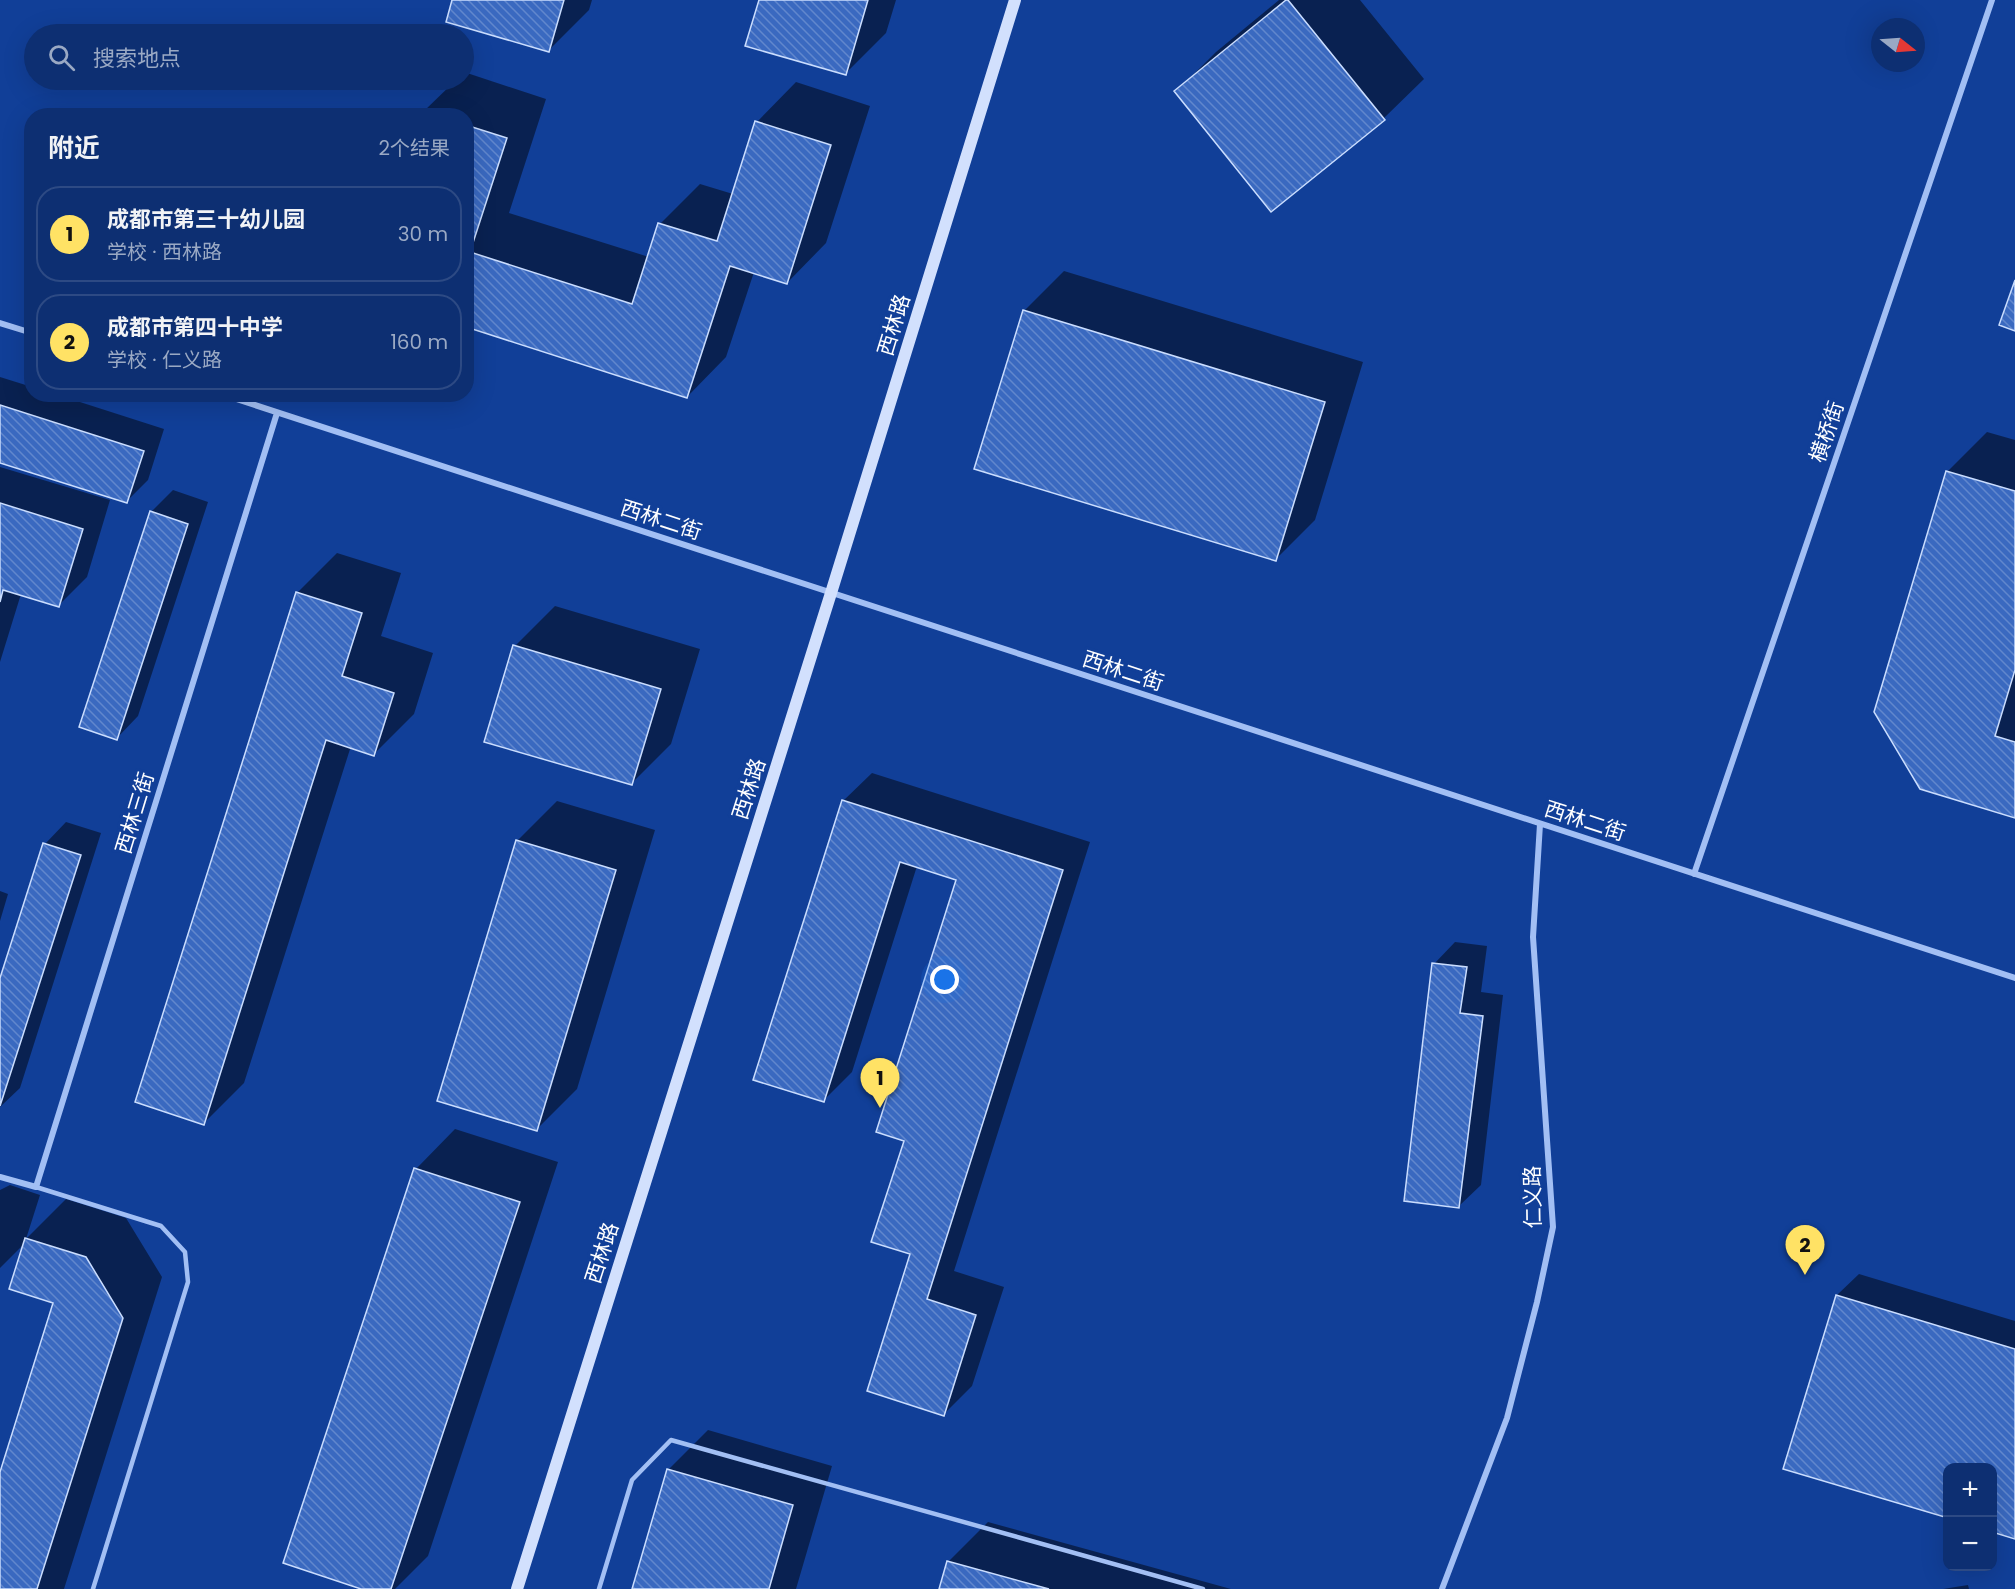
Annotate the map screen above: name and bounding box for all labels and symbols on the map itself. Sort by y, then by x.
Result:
north arrow [1871,18,1925,72]
street label: 西林路 [870,290,917,359]
street label: 横桥街 [1803,397,1850,466]
street label: 西林二街 [617,493,706,546]
street label: 西林二街 [1079,644,1168,697]
street label: 西林路 [725,754,772,823]
street label: 西林三街 [108,768,161,857]
street label: 西林二街 [1541,794,1630,847]
your location [930,965,959,994]
pin: 1 [860,1058,900,1108]
street label: 仁义路 [1517,1165,1548,1229]
street label: 西林路 [578,1218,625,1287]
pin: 2 [1786,1226,1824,1275]

